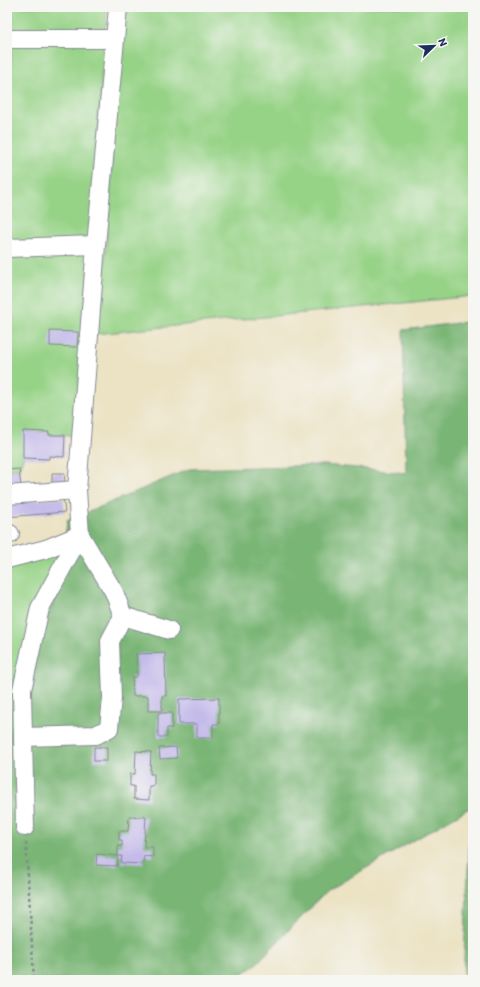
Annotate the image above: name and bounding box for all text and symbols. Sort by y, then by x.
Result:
north arrow [414,26,454,66]
text: N [435,36,450,48]

